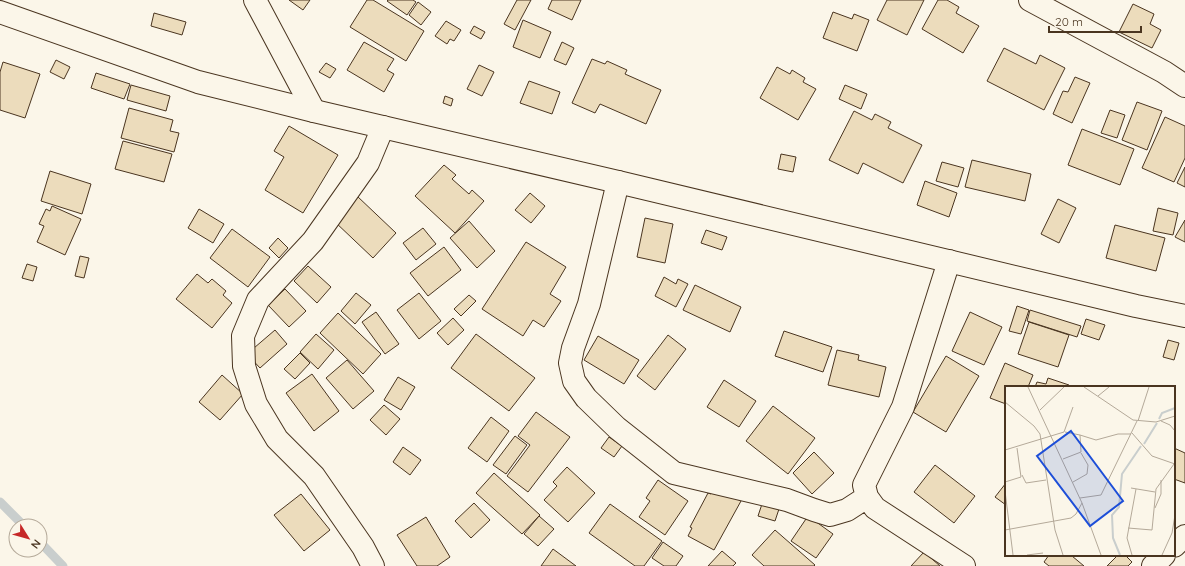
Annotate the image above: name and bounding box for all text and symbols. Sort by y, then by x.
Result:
scale bar [1049,8,1141,34]
text: 20 m [1055,14,1083,29]
inset map [1005,386,1175,556]
north arrow [8,518,48,558]
text: N [28,537,44,551]

